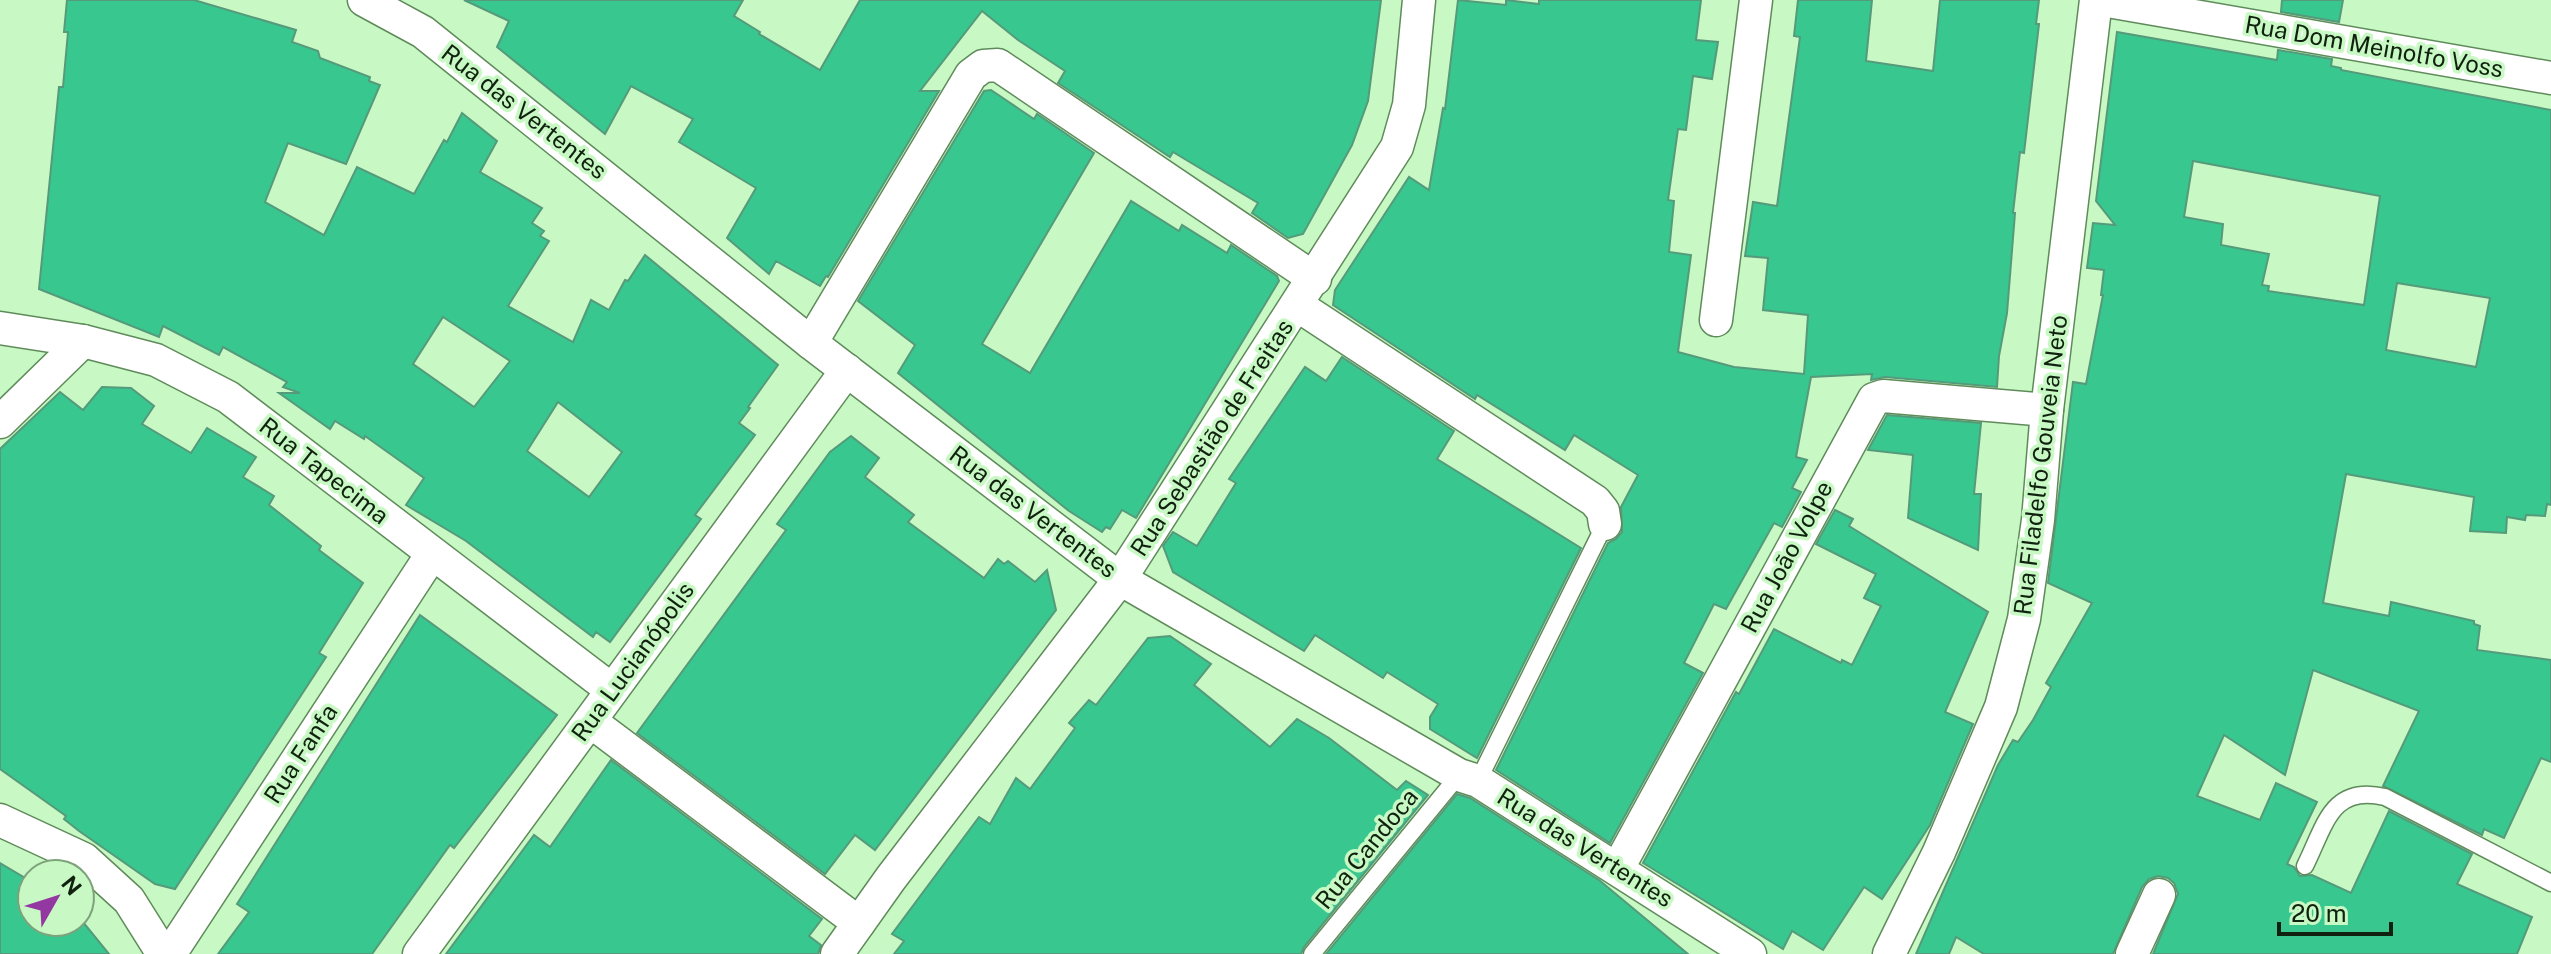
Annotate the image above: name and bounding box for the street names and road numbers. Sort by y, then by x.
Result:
street label: Rua Dom Meinolfo Voss [2243,10,2505,83]
street label: Rua das Vertentes [436,38,613,184]
street label: Rua Filadelfo Gouveia Neto [2008,313,2072,617]
street label: Rua Sebastião de Freitas [1124,314,1298,561]
street label: Rua Tapecima [255,411,395,529]
street label: Rua das Vertentes [945,439,1123,583]
street label: Rua João Volpe [1734,476,1838,637]
street label: Rua Lucianópolis [565,577,699,746]
street label: Rua Fanfa [258,699,343,808]
street label: Rua das Vertentes [1493,782,1679,913]
street label: Rua Candoca [1309,783,1423,914]

